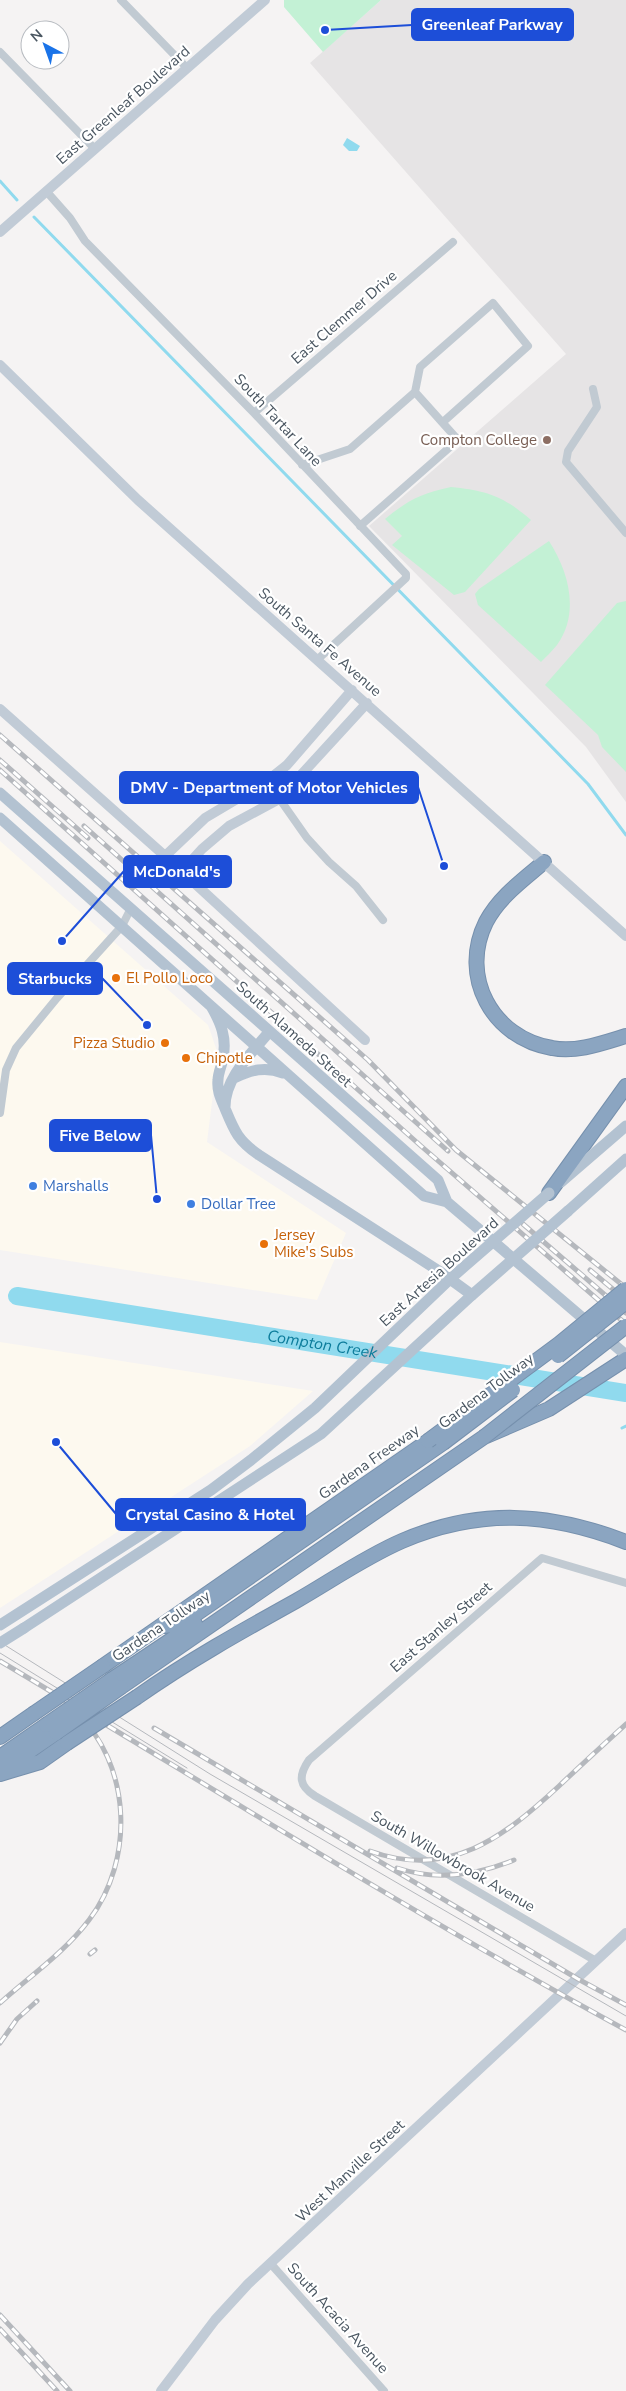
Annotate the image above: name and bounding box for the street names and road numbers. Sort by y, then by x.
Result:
street label: East Greenleaf Boulevard [52,41,194,169]
street label: East Clemmer Drive [287,266,401,368]
street label: South Tartar Lane [230,369,326,471]
street label: South Santa Fe Avenue [254,583,386,701]
street label: South Alameda Street [232,977,357,1092]
street label: East Artesia Boulevard [375,1213,503,1331]
street label: Gardena Tollway [434,1348,538,1433]
street label: Gardena Freeway [315,1420,423,1504]
street label: East Stanley Street [386,1577,497,1677]
street label: Gardena Tollway [108,1586,214,1666]
street label: South Willowbrook Avenue [367,1806,539,1916]
street label: West Manville Street [291,2115,409,2227]
street label: South Acacia Avenue [283,2258,393,2378]

